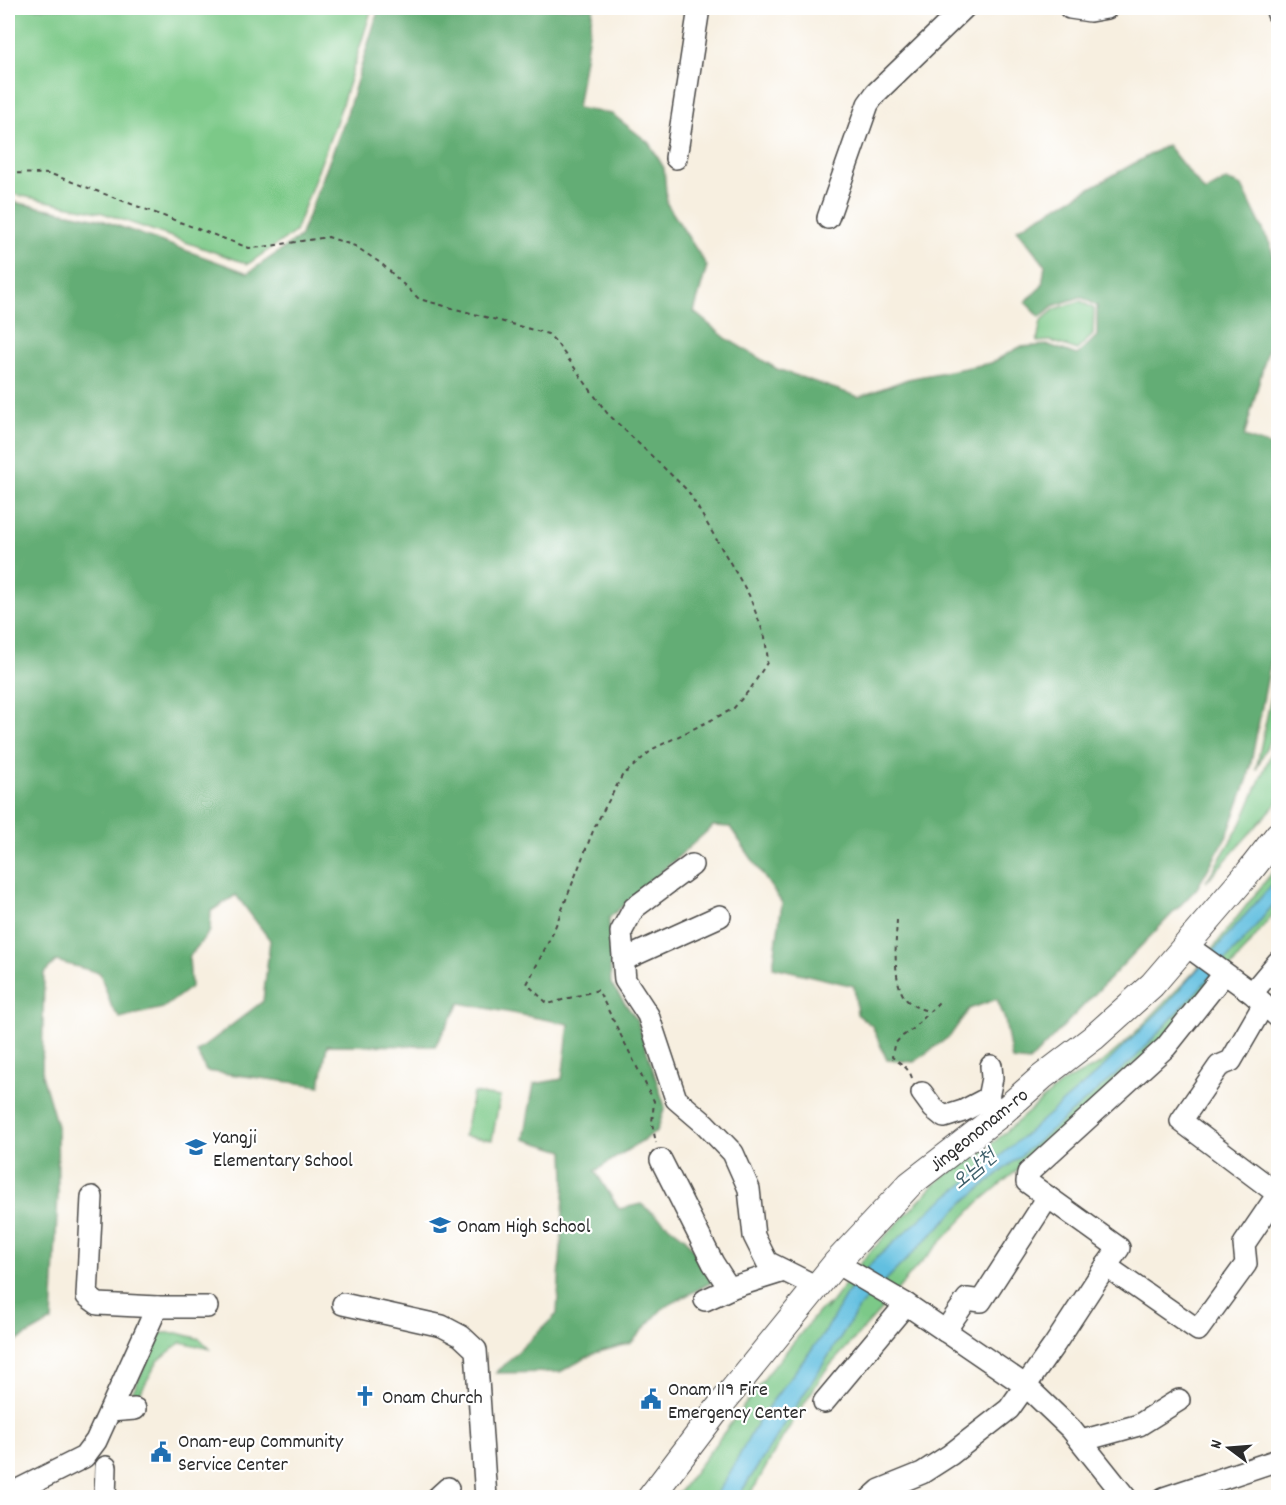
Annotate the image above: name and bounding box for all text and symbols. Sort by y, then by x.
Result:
street label: Jingeononam-ro [924,1083,1036,1180]
place label: Yangji Elementary School [213,1125,353,1176]
school or university icon: Yangji Elementary School [184,1135,208,1159]
water label: 오남천 [946,1141,1006,1198]
school or university icon: Onam High School [428,1213,452,1237]
place label: Onam High School [457,1214,591,1242]
place label: Onam 119 Fire Emergency Center [668,1377,807,1428]
church icon: Onam Church [353,1384,377,1408]
place label: Onam Church [382,1385,483,1413]
public building icon: Onam 119 Fire Emergency Center [639,1387,663,1411]
north arrow [1199,1418,1259,1478]
place label: Onam-eup Community Service Center [178,1429,344,1480]
text: N [1205,1437,1229,1452]
public building icon: Onam-eup Community Service Center [149,1440,173,1464]

